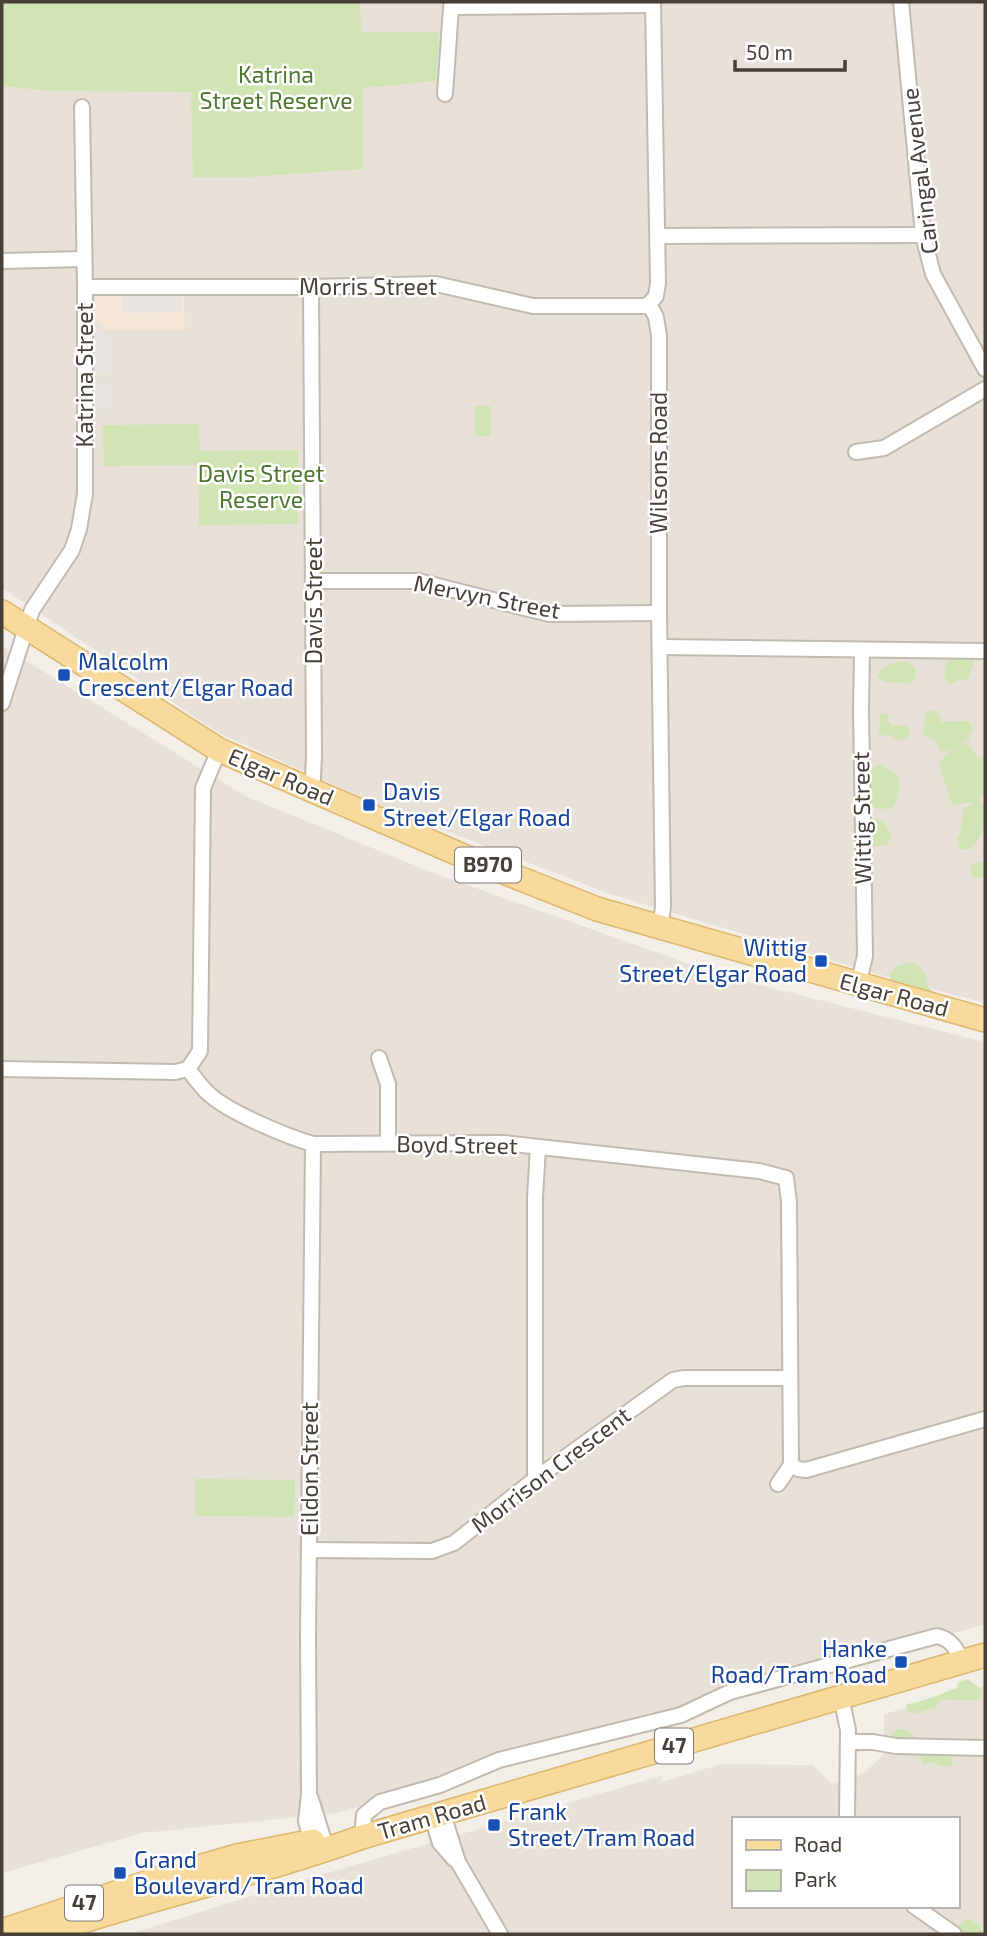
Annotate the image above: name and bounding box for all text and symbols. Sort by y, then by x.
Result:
scale bar [735,28,845,72]
text: 50 m [746,39,793,64]
park label: Katrina Street Reserve [199,60,353,114]
street label: Caringal Avenue [895,86,943,256]
street label: Morris Street [299,272,437,300]
street label: Katrina Street [70,302,98,447]
street label: Wilsons Road [644,392,672,534]
park label: Davis Street Reserve [198,459,324,513]
street label: Davis Street [299,538,327,664]
street label: Mervyn Street [412,568,563,624]
place label: Malcolm Crescent/Elgar Road [78,647,293,701]
marker: Malcolm Crescent/Elgar Road [56,667,72,683]
street label: Elgar Road [224,741,338,811]
street label: Wittig Street [846,751,876,885]
place label: Davis Street/Elgar Road [383,777,571,831]
marker: Davis Street/Elgar Road [361,797,377,813]
road number: B970 [455,848,521,882]
place label: Wittig Street/Elgar Road [619,933,807,987]
marker: Wittig Street/Elgar Road [813,953,829,969]
street label: Elgar Road [837,966,952,1022]
street label: Boyd Street [396,1129,518,1159]
street label: Morrison Crescent [465,1400,636,1538]
street label: Eildon Street [295,1402,323,1536]
place label: Hanke Road/Tram Road [711,1634,887,1688]
marker: Hanke Road/Tram Road [893,1654,909,1670]
road number: 47 [655,1728,693,1764]
street label: Tram Road [374,1787,489,1845]
place label: Frank Street/Tram Road [508,1797,695,1851]
marker: Frank Street/Tram Road [486,1817,502,1833]
legend [732,1817,959,1908]
text: Road [794,1831,842,1856]
place label: Grand Boulevard/Tram Road [134,1845,364,1899]
marker: Grand Boulevard/Tram Road [112,1865,128,1881]
text: Park [794,1866,837,1891]
road number: 47 [65,1885,103,1920]

